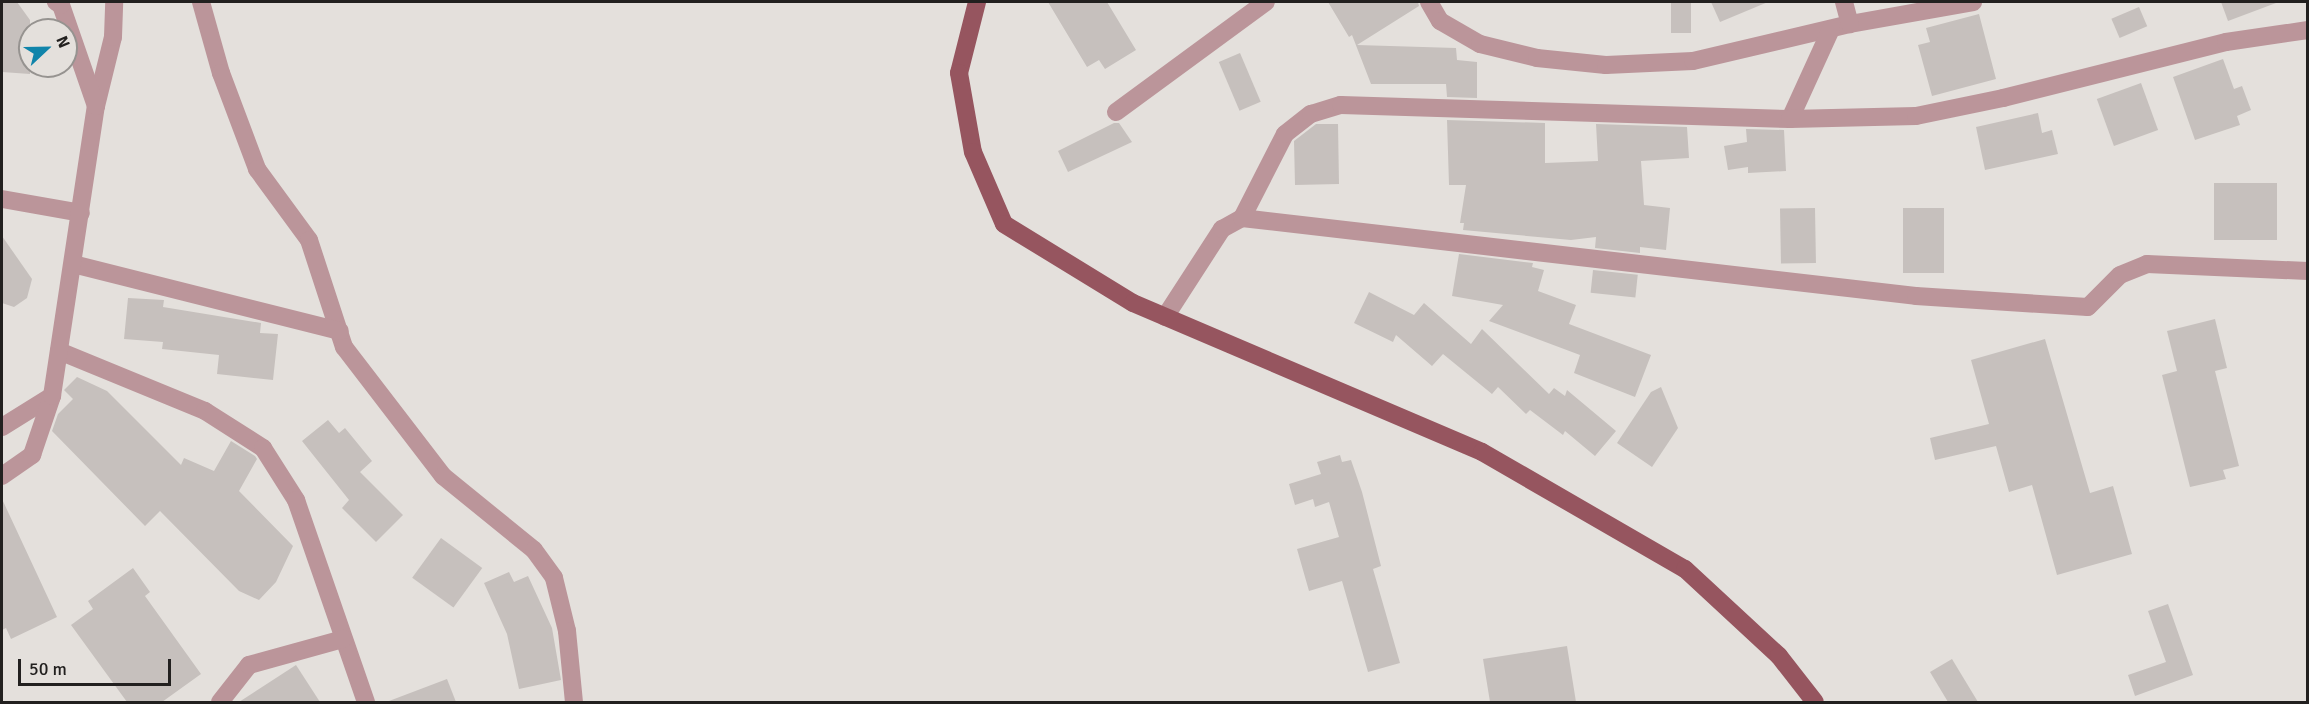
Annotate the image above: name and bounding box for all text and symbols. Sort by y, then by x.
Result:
north arrow [18,18,78,78]
text: N [51,33,74,51]
scale bar [21,647,174,685]
text: 50 m [29,658,67,680]

